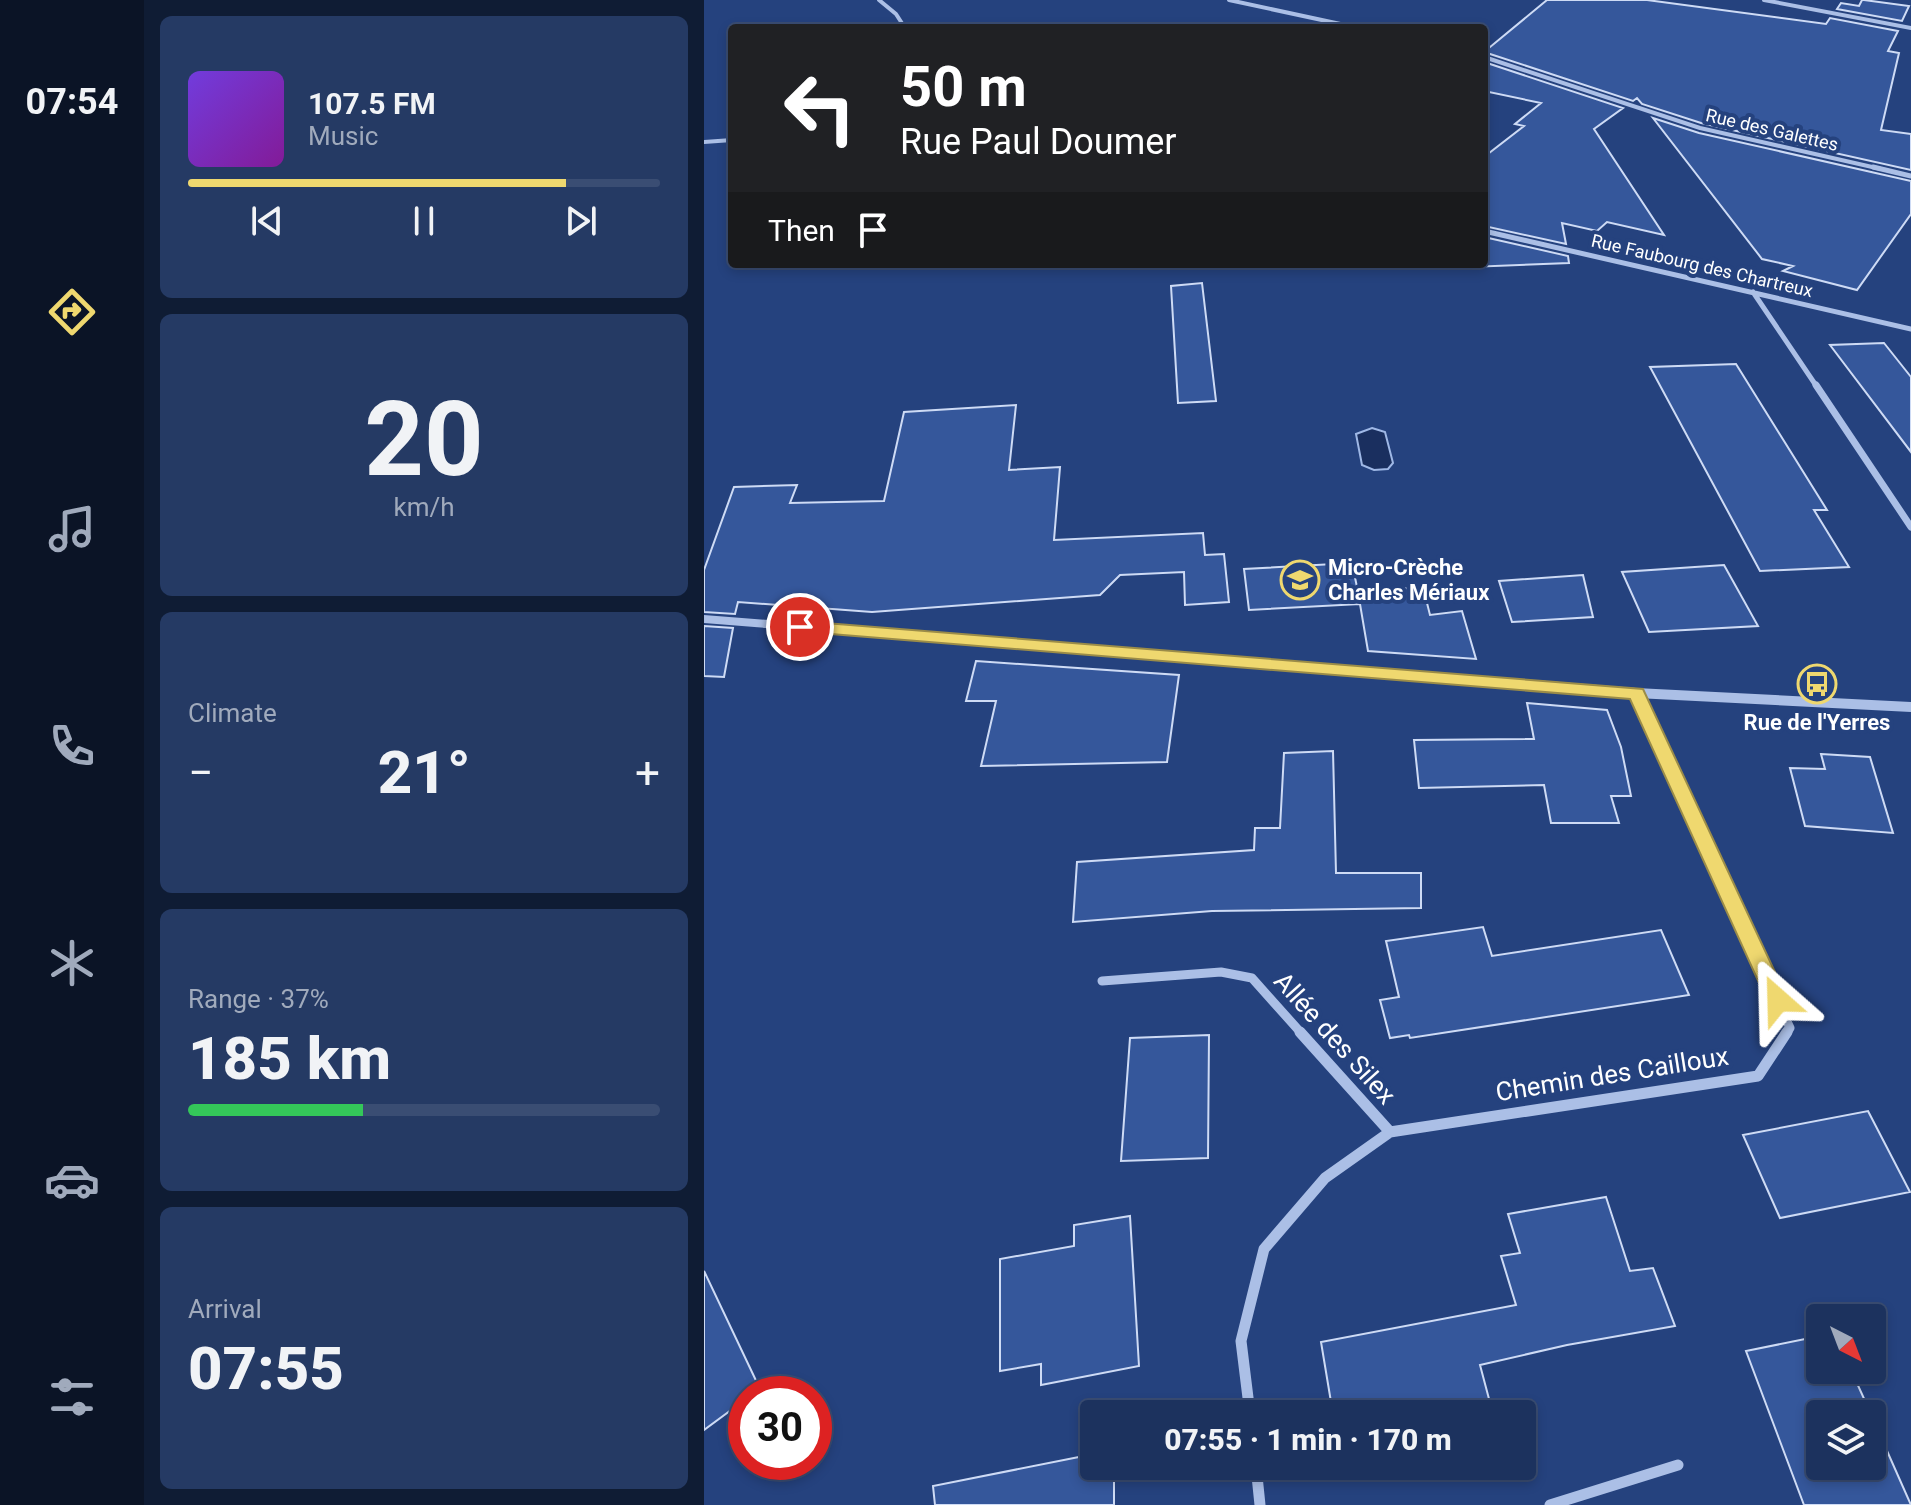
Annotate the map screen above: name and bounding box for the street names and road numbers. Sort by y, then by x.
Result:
street label: Rue des Galettes [1704,104,1840,155]
street label: Rue Faubourg des Chartreux [1589,230,1815,301]
street label: Allée des Silex [1268,966,1402,1110]
street label: Chemin des Cailloux [1493,1041,1731,1107]

